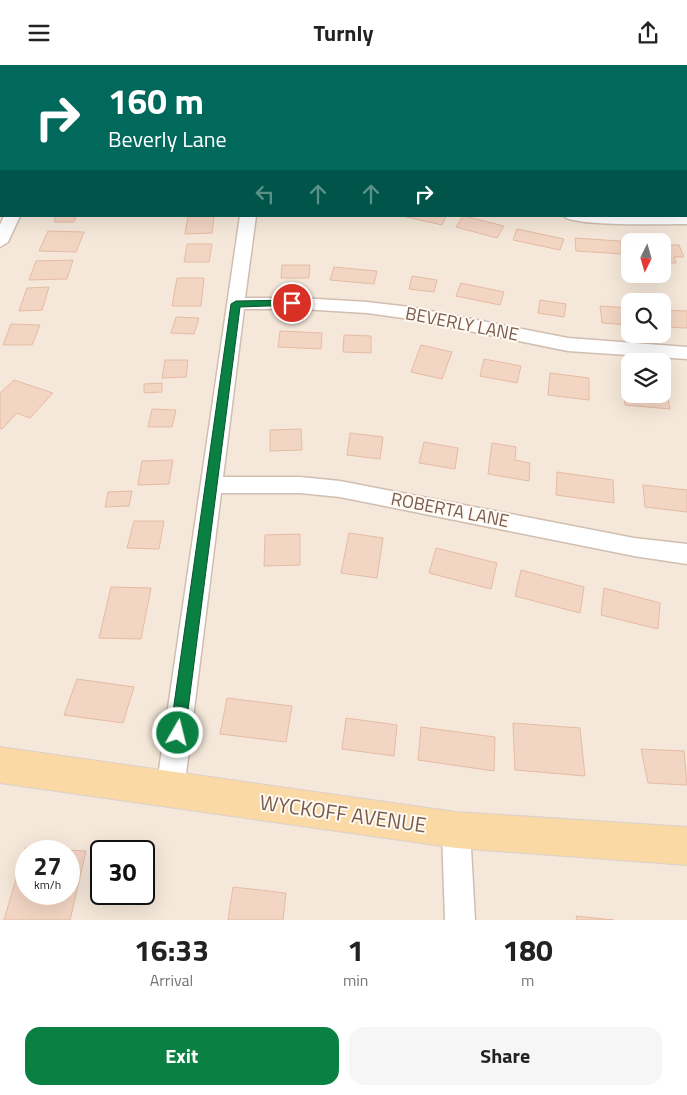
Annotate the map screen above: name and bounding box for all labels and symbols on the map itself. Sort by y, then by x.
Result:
north arrow [621,233,671,283]
pin [271,282,313,324]
street label: BEVERLY LANE [403,299,521,348]
street label: ROBERTA LANE [389,485,511,534]
position arrow [151,706,203,758]
street label: WYCKOFF AVENUE [258,785,429,841]
speed limit sign: 30 [90,840,155,905]

